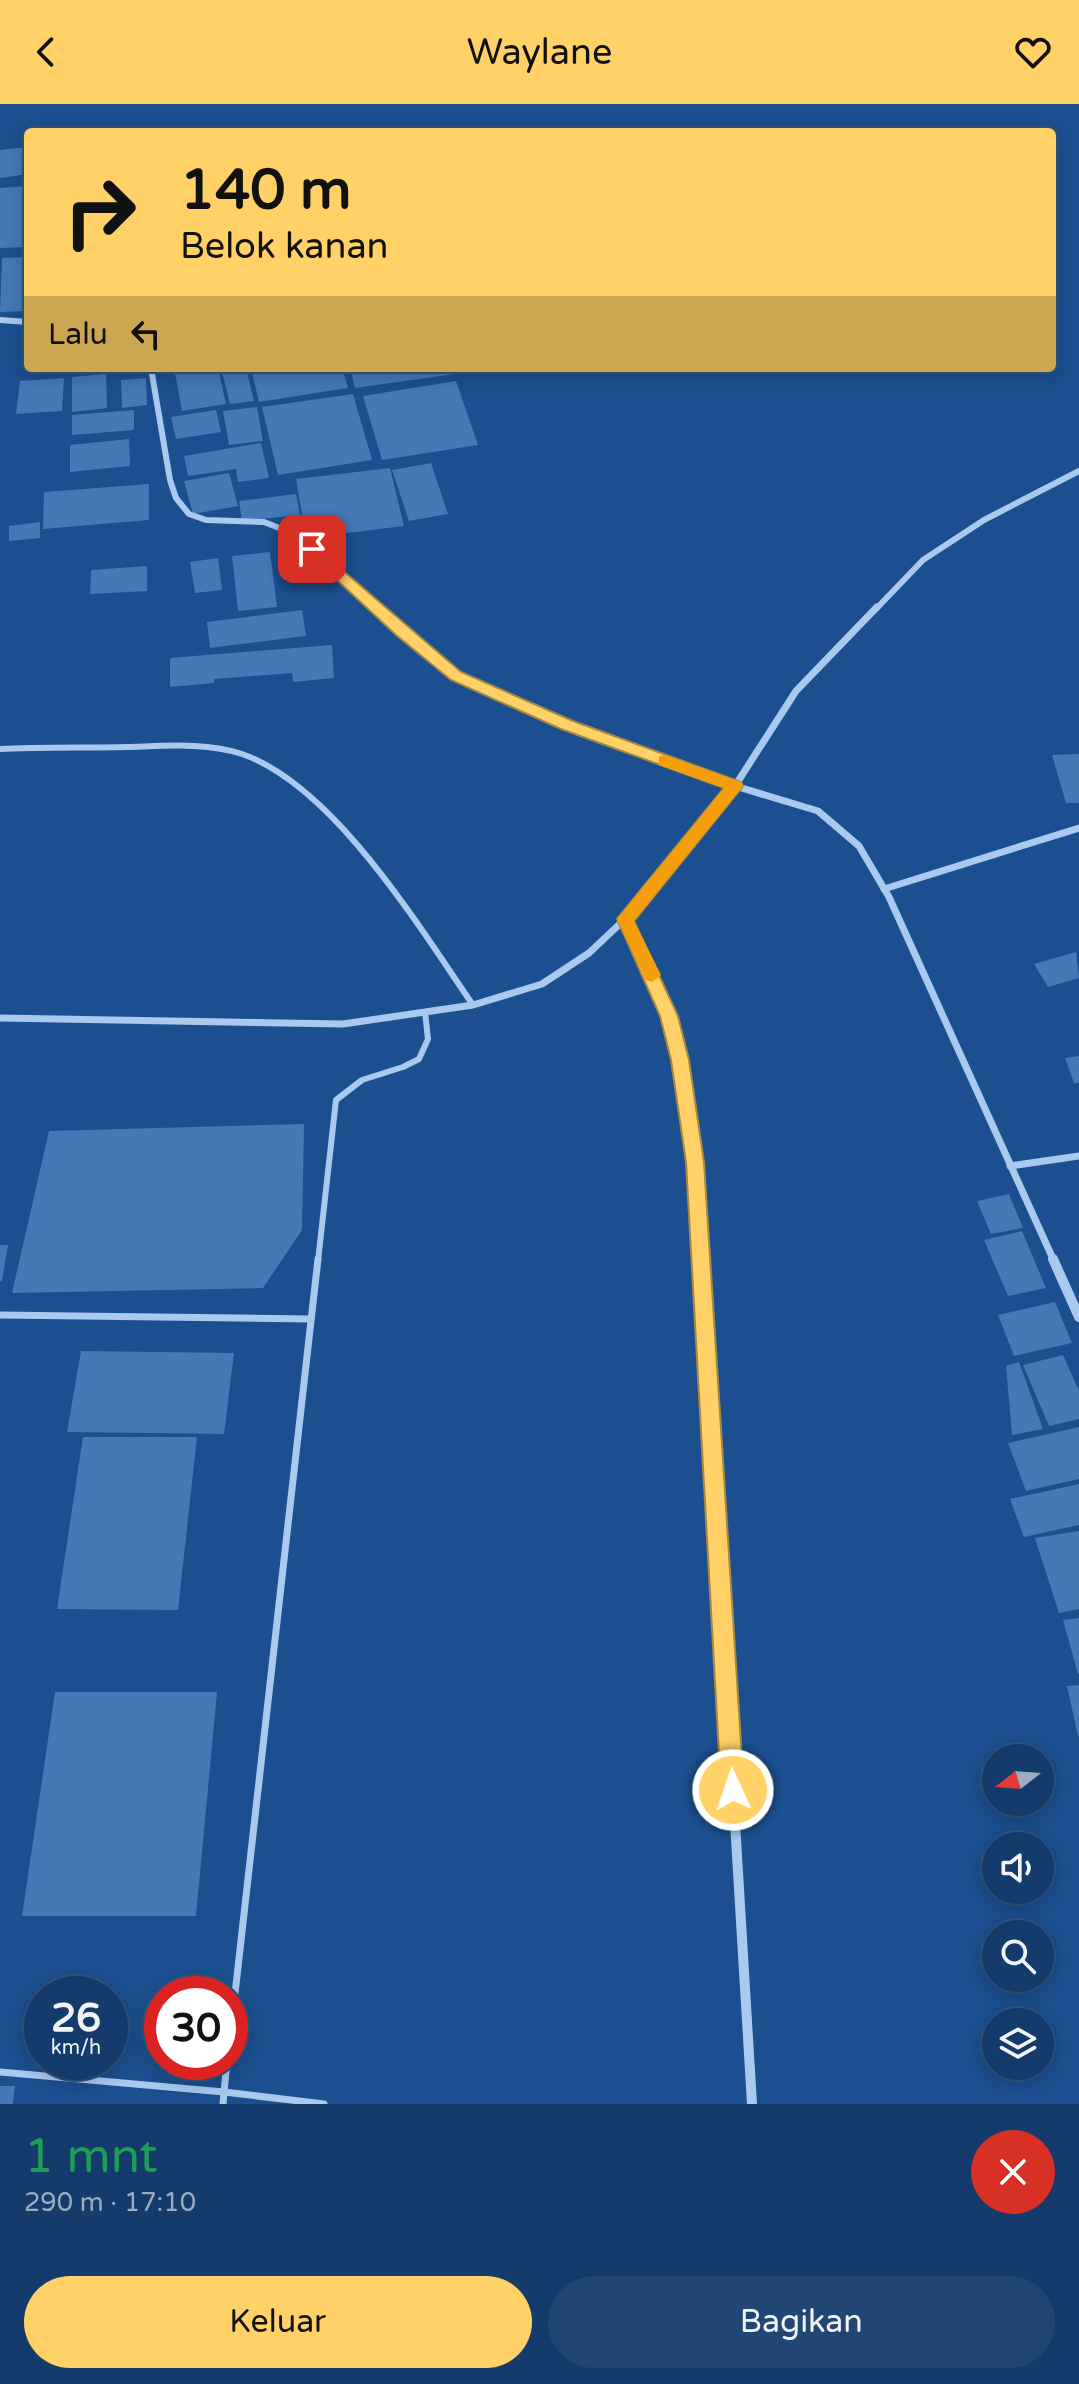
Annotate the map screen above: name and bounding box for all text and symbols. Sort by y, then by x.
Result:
icon: back [24,30,68,74]
icon: heart [1011,30,1055,74]
text: Waylane [467,31,612,74]
text: 140 m [180,157,351,224]
icon: right [48,160,152,264]
text: Belok kanan [180,225,389,268]
icon: left [124,312,168,356]
text: Lalu [48,316,108,353]
pin [278,515,346,583]
icon: arrive [290,527,334,571]
north arrow [982,1744,1054,1816]
map controls [982,1744,1054,2080]
position arrow [691,1748,775,1832]
button: sound [982,1832,1054,1904]
button: search [982,1920,1054,1992]
speed limit sign: 30 [144,1976,248,2080]
text: 26 [51,1994,101,2042]
button: layers [982,2008,1054,2080]
text: km/h [51,2036,101,2060]
text: 1 mnt [24,2128,158,2186]
button: close [971,2130,1055,2214]
text: 290 m · 17:10 [24,2187,196,2218]
button: Keluar [24,2276,532,2368]
button: Bagikan [548,2276,1055,2368]

